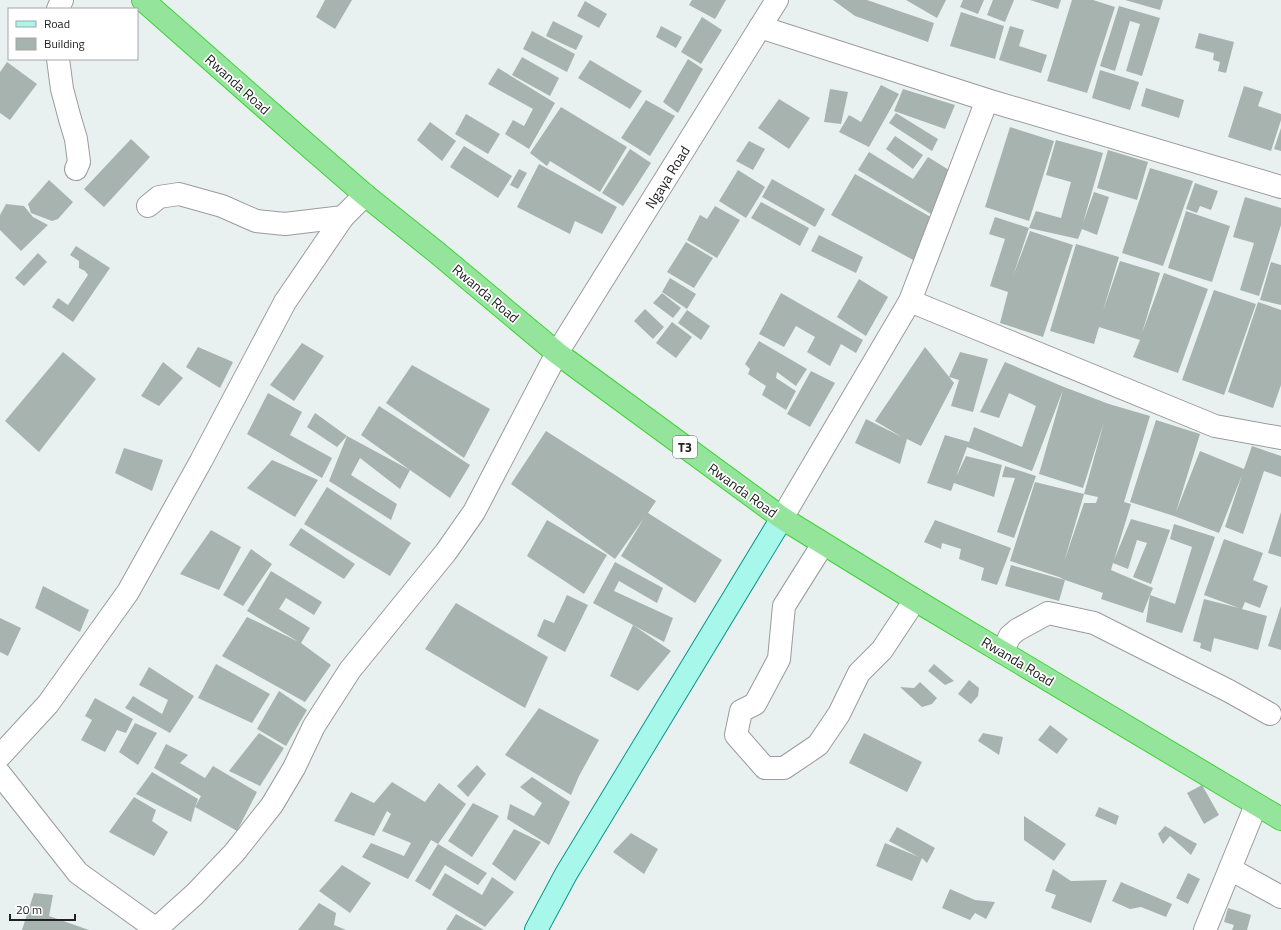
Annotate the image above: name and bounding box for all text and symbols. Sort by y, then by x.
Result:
legend [8,8,138,60]
text: Road [44,14,70,33]
text: Building [44,34,85,53]
street label: Rwanda Road [201,49,275,119]
street label: Ngaya Road [639,142,695,212]
street label: Rwanda Road [448,259,524,327]
road number: T3 [673,436,697,458]
street label: Rwanda Road [704,458,782,522]
street label: Rwanda Road [978,631,1058,691]
scale bar [10,896,75,922]
text: 20 m [16,900,42,919]

